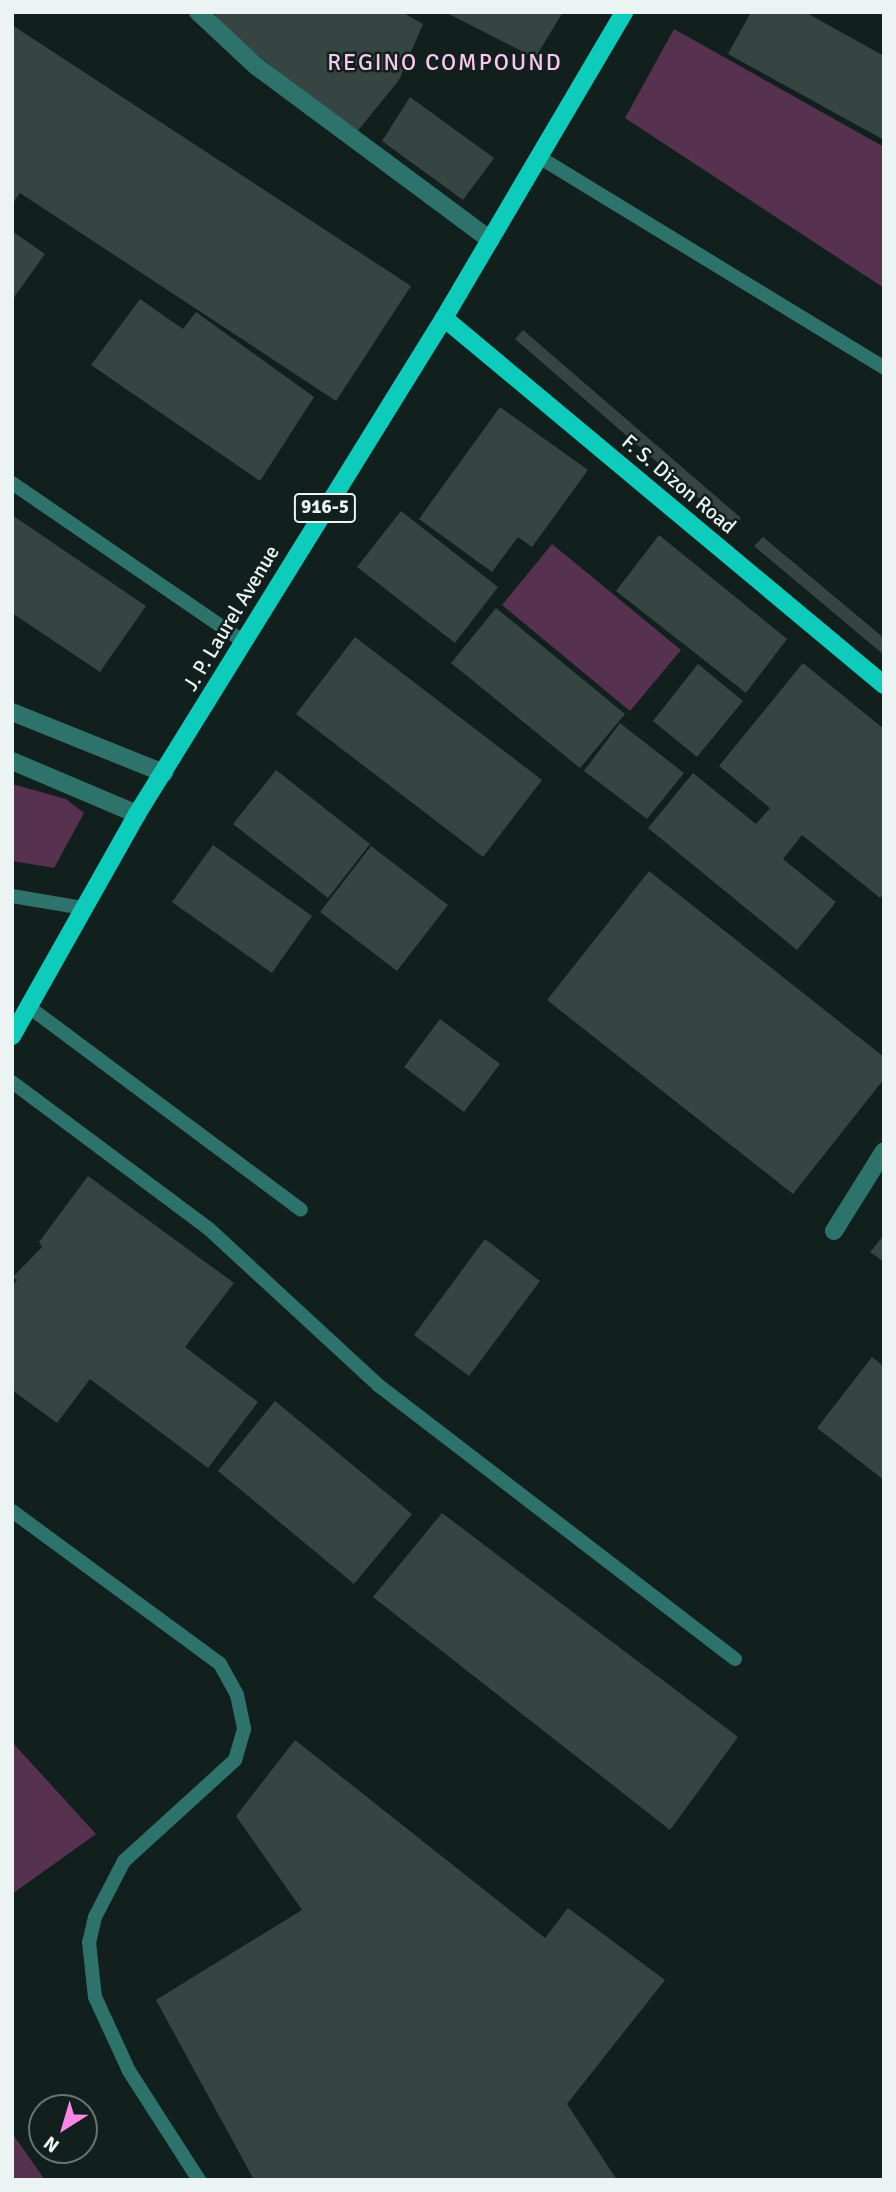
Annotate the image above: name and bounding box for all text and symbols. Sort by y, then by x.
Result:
district label: REGINO COMPOUND [329,49,561,77]
street label: F. S. Dizon Road [617,429,741,539]
road number: 916-5 [294,492,356,524]
street label: J. P. Laurel Avenue [178,541,284,695]
north arrow [28,2094,98,2164]
text: N [39,2131,64,2158]

